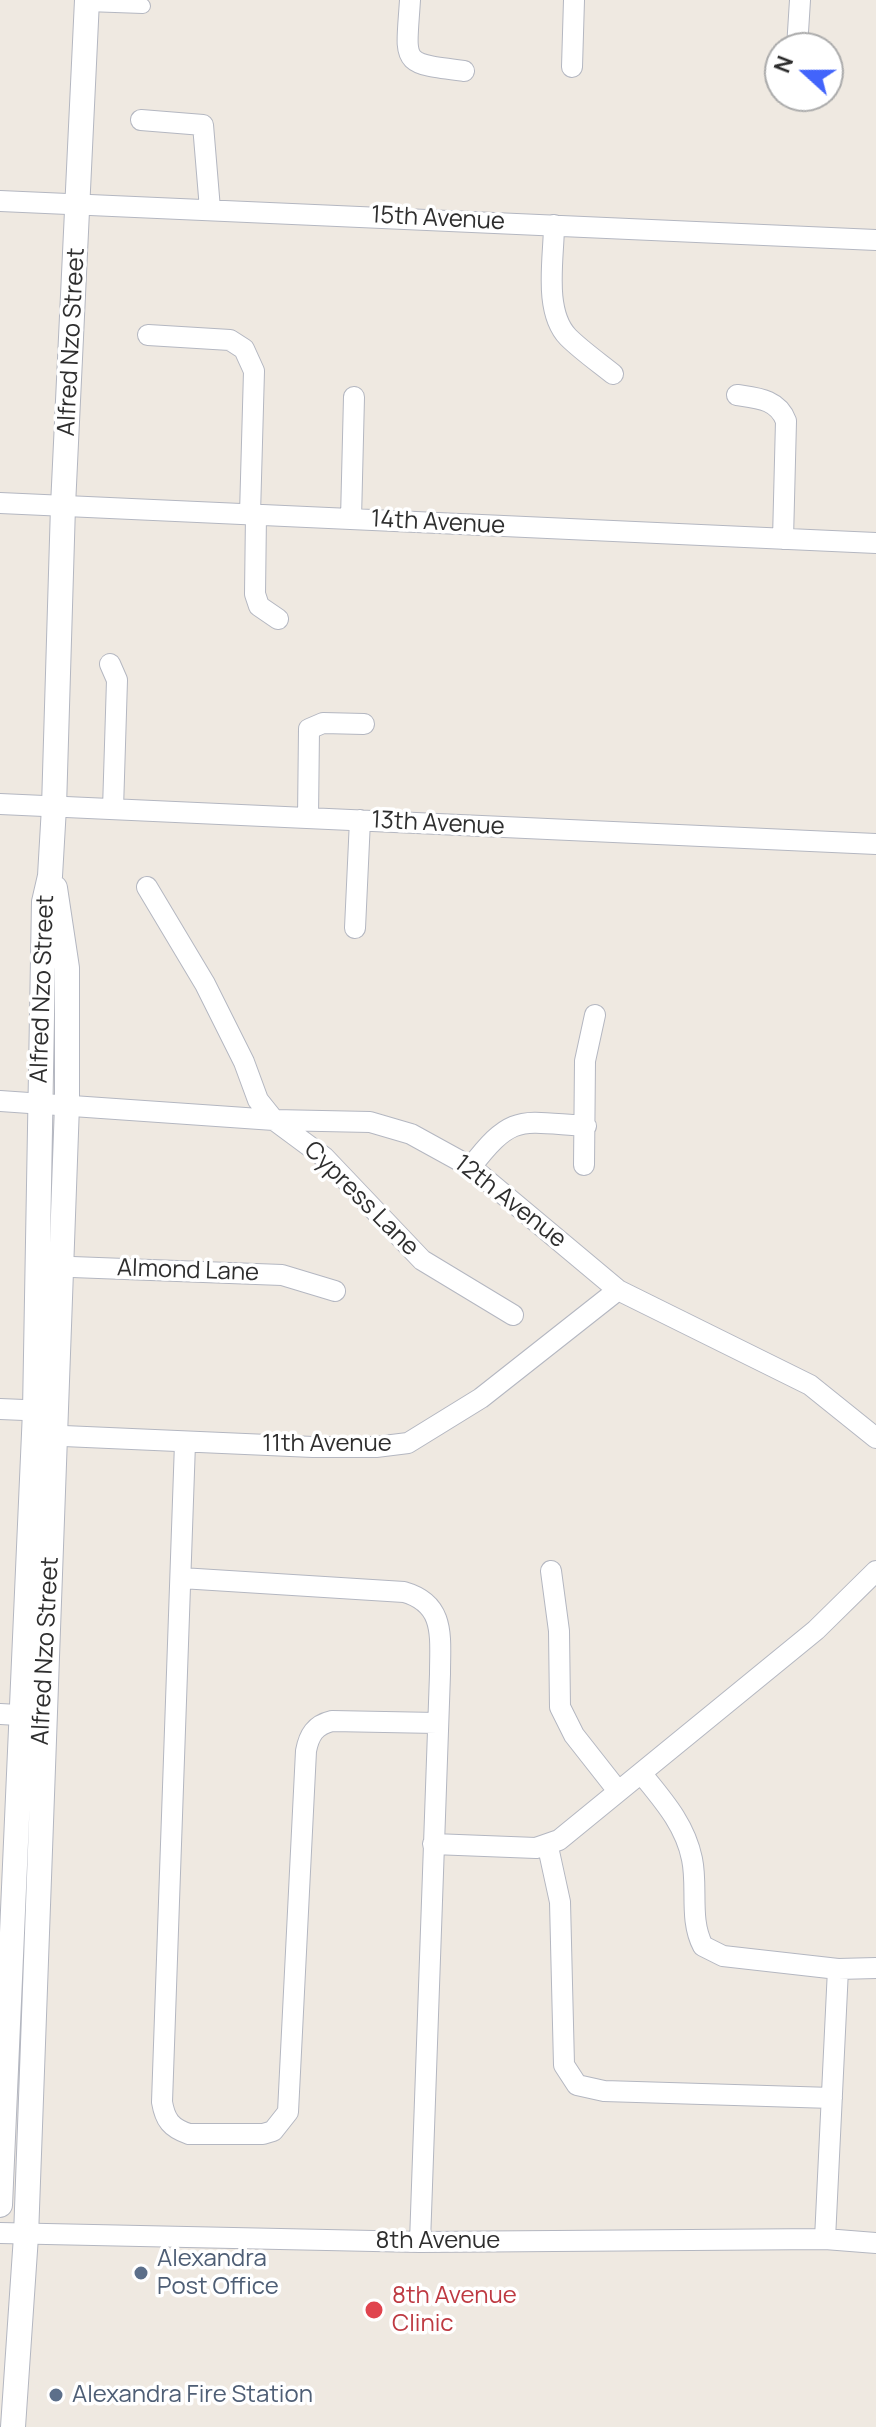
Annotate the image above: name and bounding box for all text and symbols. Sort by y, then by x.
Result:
north arrow [764,32,844,112]
text: N [767,51,800,77]
street label: 15th Avenue [370,201,506,237]
street label: Alfred Nzo Street [53,247,91,437]
street label: 14th Avenue [370,505,506,541]
street label: 13th Avenue [371,806,505,842]
street label: Alfred Nzo Street [25,894,61,1084]
street label: Cypress Lane [298,1136,424,1262]
street label: 12th Avenue [448,1149,572,1255]
street label: Almond Lane [116,1254,260,1288]
street label: 11th Avenue [262,1430,392,1458]
street label: Alfred Nzo Street [27,1556,65,1746]
street label: 8th Avenue [376,2227,500,2255]
place label: Alexandra Post Office [157,2245,279,2301]
marker: Alexandra Post Office [132,2264,150,2282]
place label: 8th Avenue Clinic [392,2282,517,2338]
marker: 8th Avenue Clinic [363,2299,385,2321]
place label: Alexandra Fire Station [72,2381,313,2409]
marker: Alexandra Fire Station [47,2386,65,2404]

